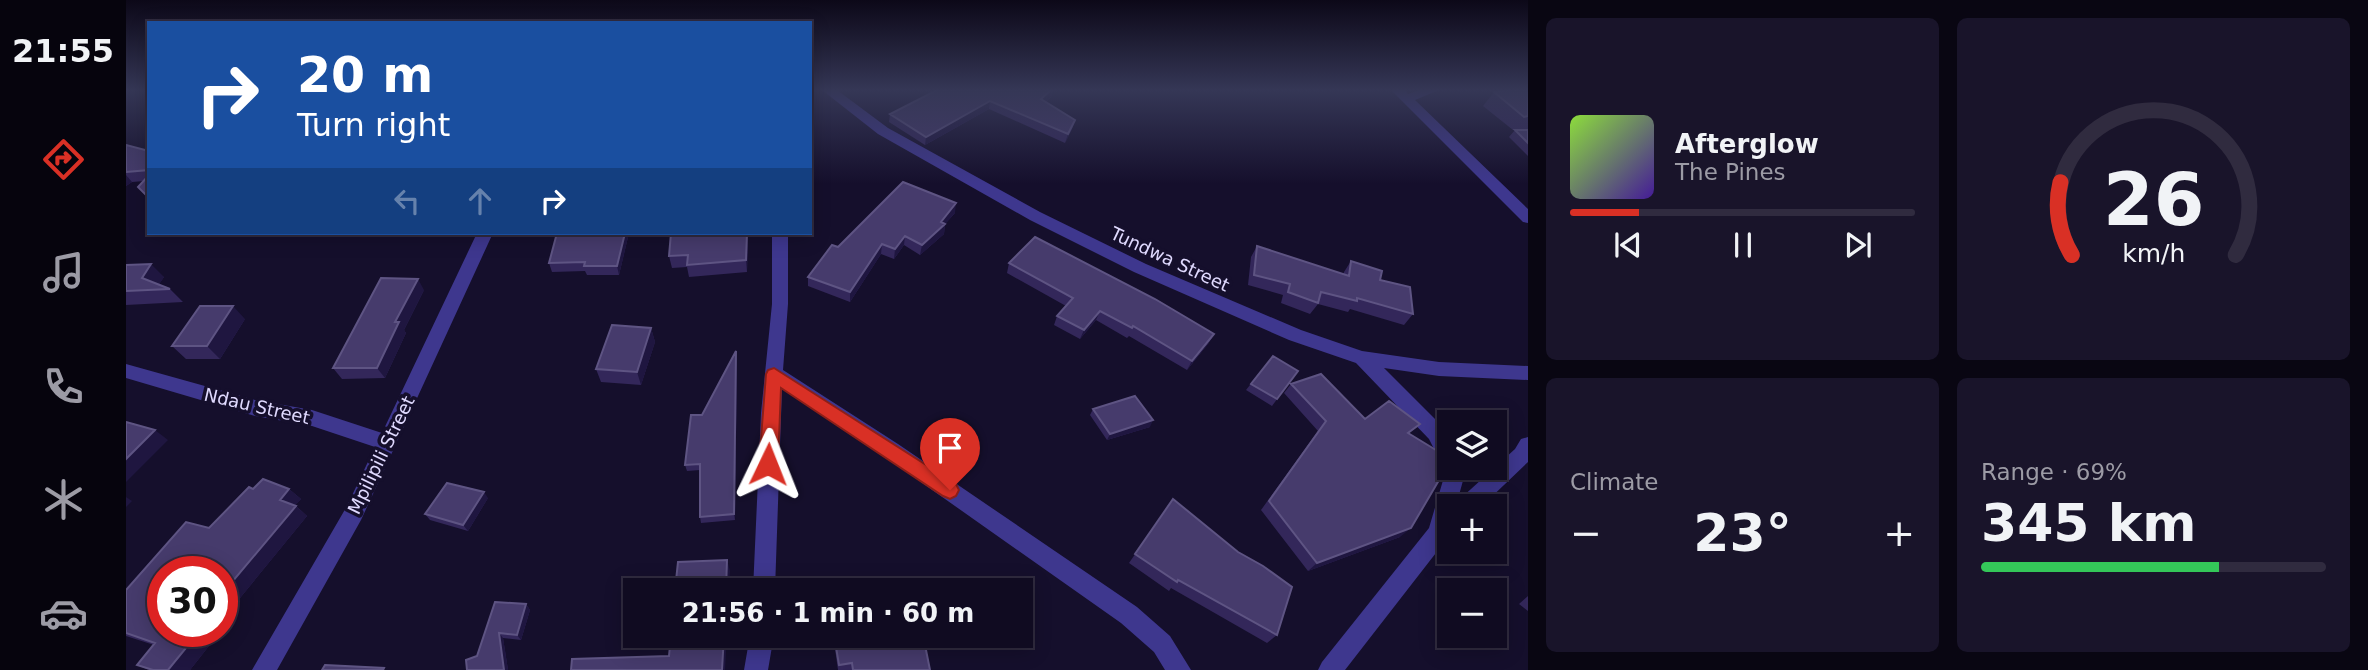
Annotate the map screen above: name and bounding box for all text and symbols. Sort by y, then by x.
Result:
text: 21:55 [12,32,114,70]
text: 20 m [297,47,433,104]
icon: right [182,49,273,140]
text: Turn right [297,106,450,144]
text: Afterglow [1675,129,1819,159]
icon: directions [39,135,88,184]
text: 26 [2103,158,2204,243]
text: The Pines [1675,159,1786,185]
icon: left [388,182,426,220]
icon: ahead [461,182,499,220]
icon: right [534,182,572,220]
street label: Tundwa Street [1106,222,1233,296]
icon: previous [1609,226,1647,264]
icon: pause [1724,226,1762,264]
icon: next [1839,226,1877,264]
text: km/h [2122,239,2185,268]
icon: music [39,248,88,297]
icon: phone [39,362,88,411]
street label: Ndau Street [202,384,312,428]
street label: Mpilipili Street [343,393,419,517]
map controls [1437,410,1507,648]
button: layers [1437,410,1507,480]
pin [920,418,980,490]
position arrow [731,427,805,501]
icon: arrive [931,429,969,467]
text: Range · 69% [1981,459,2127,485]
text: Climate [1570,469,1659,495]
icon: climate [39,475,88,524]
text: 345 km [1981,493,2196,553]
button: + [1437,494,1507,564]
text: 23° [1693,503,1792,563]
text: − [1570,511,1602,555]
text: + [1883,511,1915,555]
speed limit sign: 30 [147,556,238,647]
button: − [1437,578,1507,648]
icon: car [39,589,88,638]
text: 21:56 · 1 min · 60 m [682,598,974,628]

